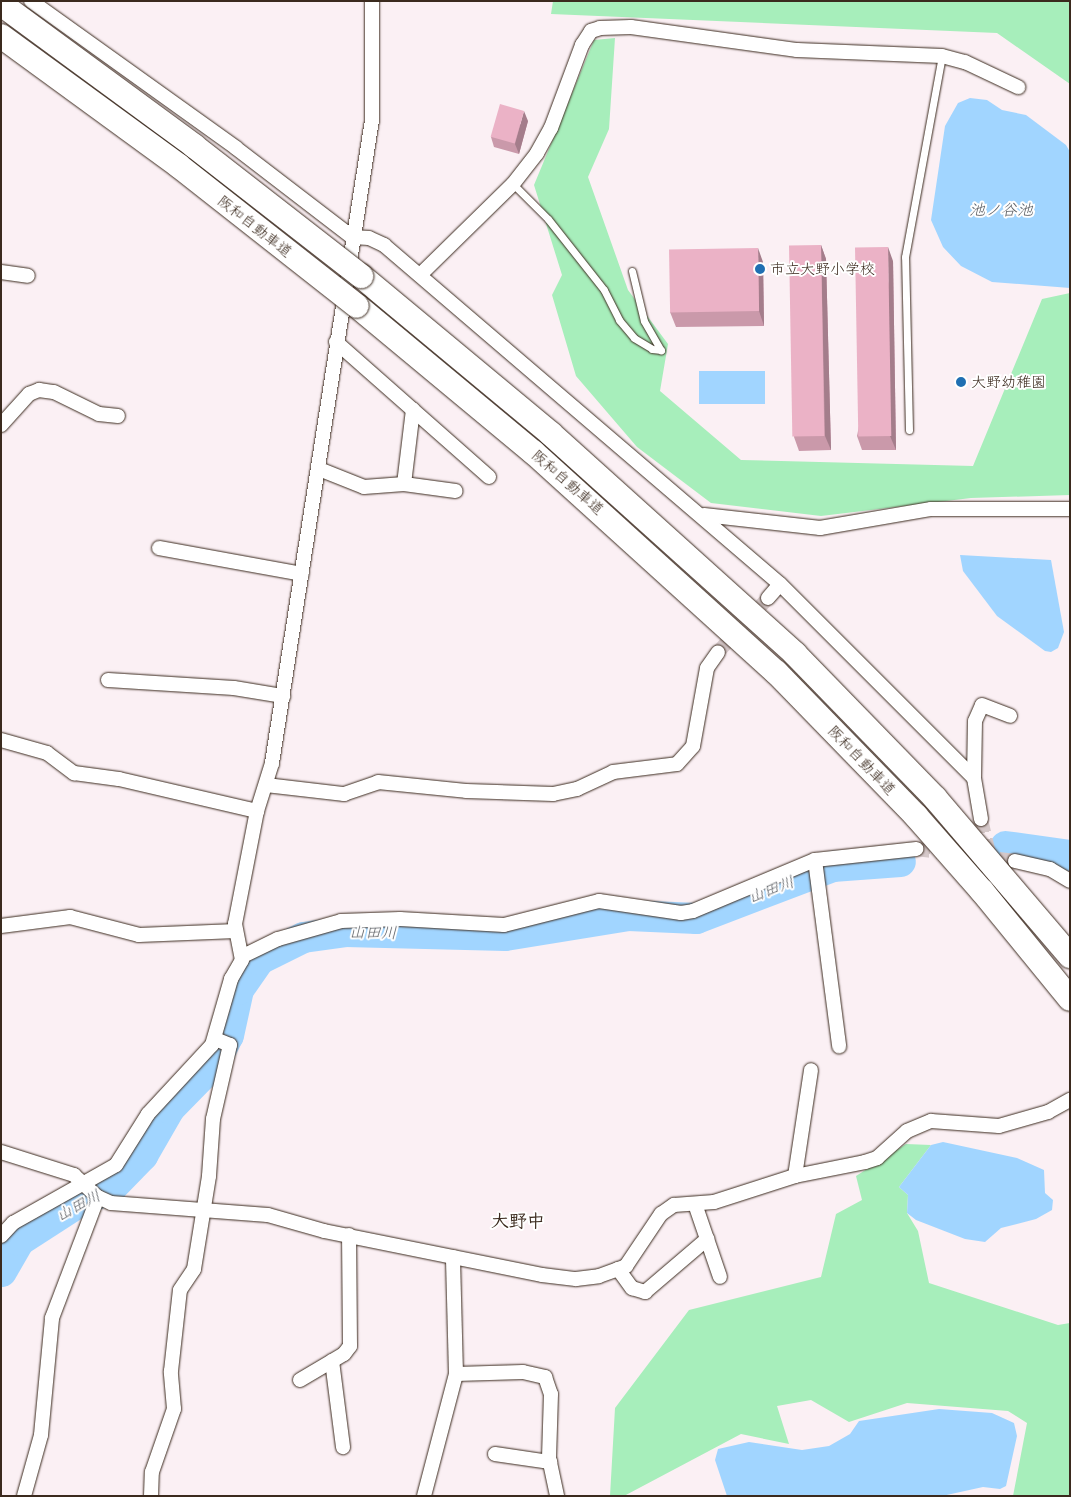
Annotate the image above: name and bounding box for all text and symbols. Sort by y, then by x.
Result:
street label: 阪和自動車道 [214,191,296,261]
water label: 池ノ谷池 [969,199,1033,219]
place label: 市立大野小学校 [770,260,875,278]
marker: 市立大野小学校 [754,263,766,275]
place label: 大野幼稚園 [971,373,1046,391]
marker: 大野幼稚園 [955,376,967,388]
street label: 阪和自動車道 [528,446,608,518]
street label: 阪和自動車道 [824,721,900,799]
water label: 山田川 [745,871,797,907]
water label: 山田川 [349,922,397,942]
water label: 山田川 [52,1185,104,1225]
district label: 大野中 [491,1210,545,1232]

